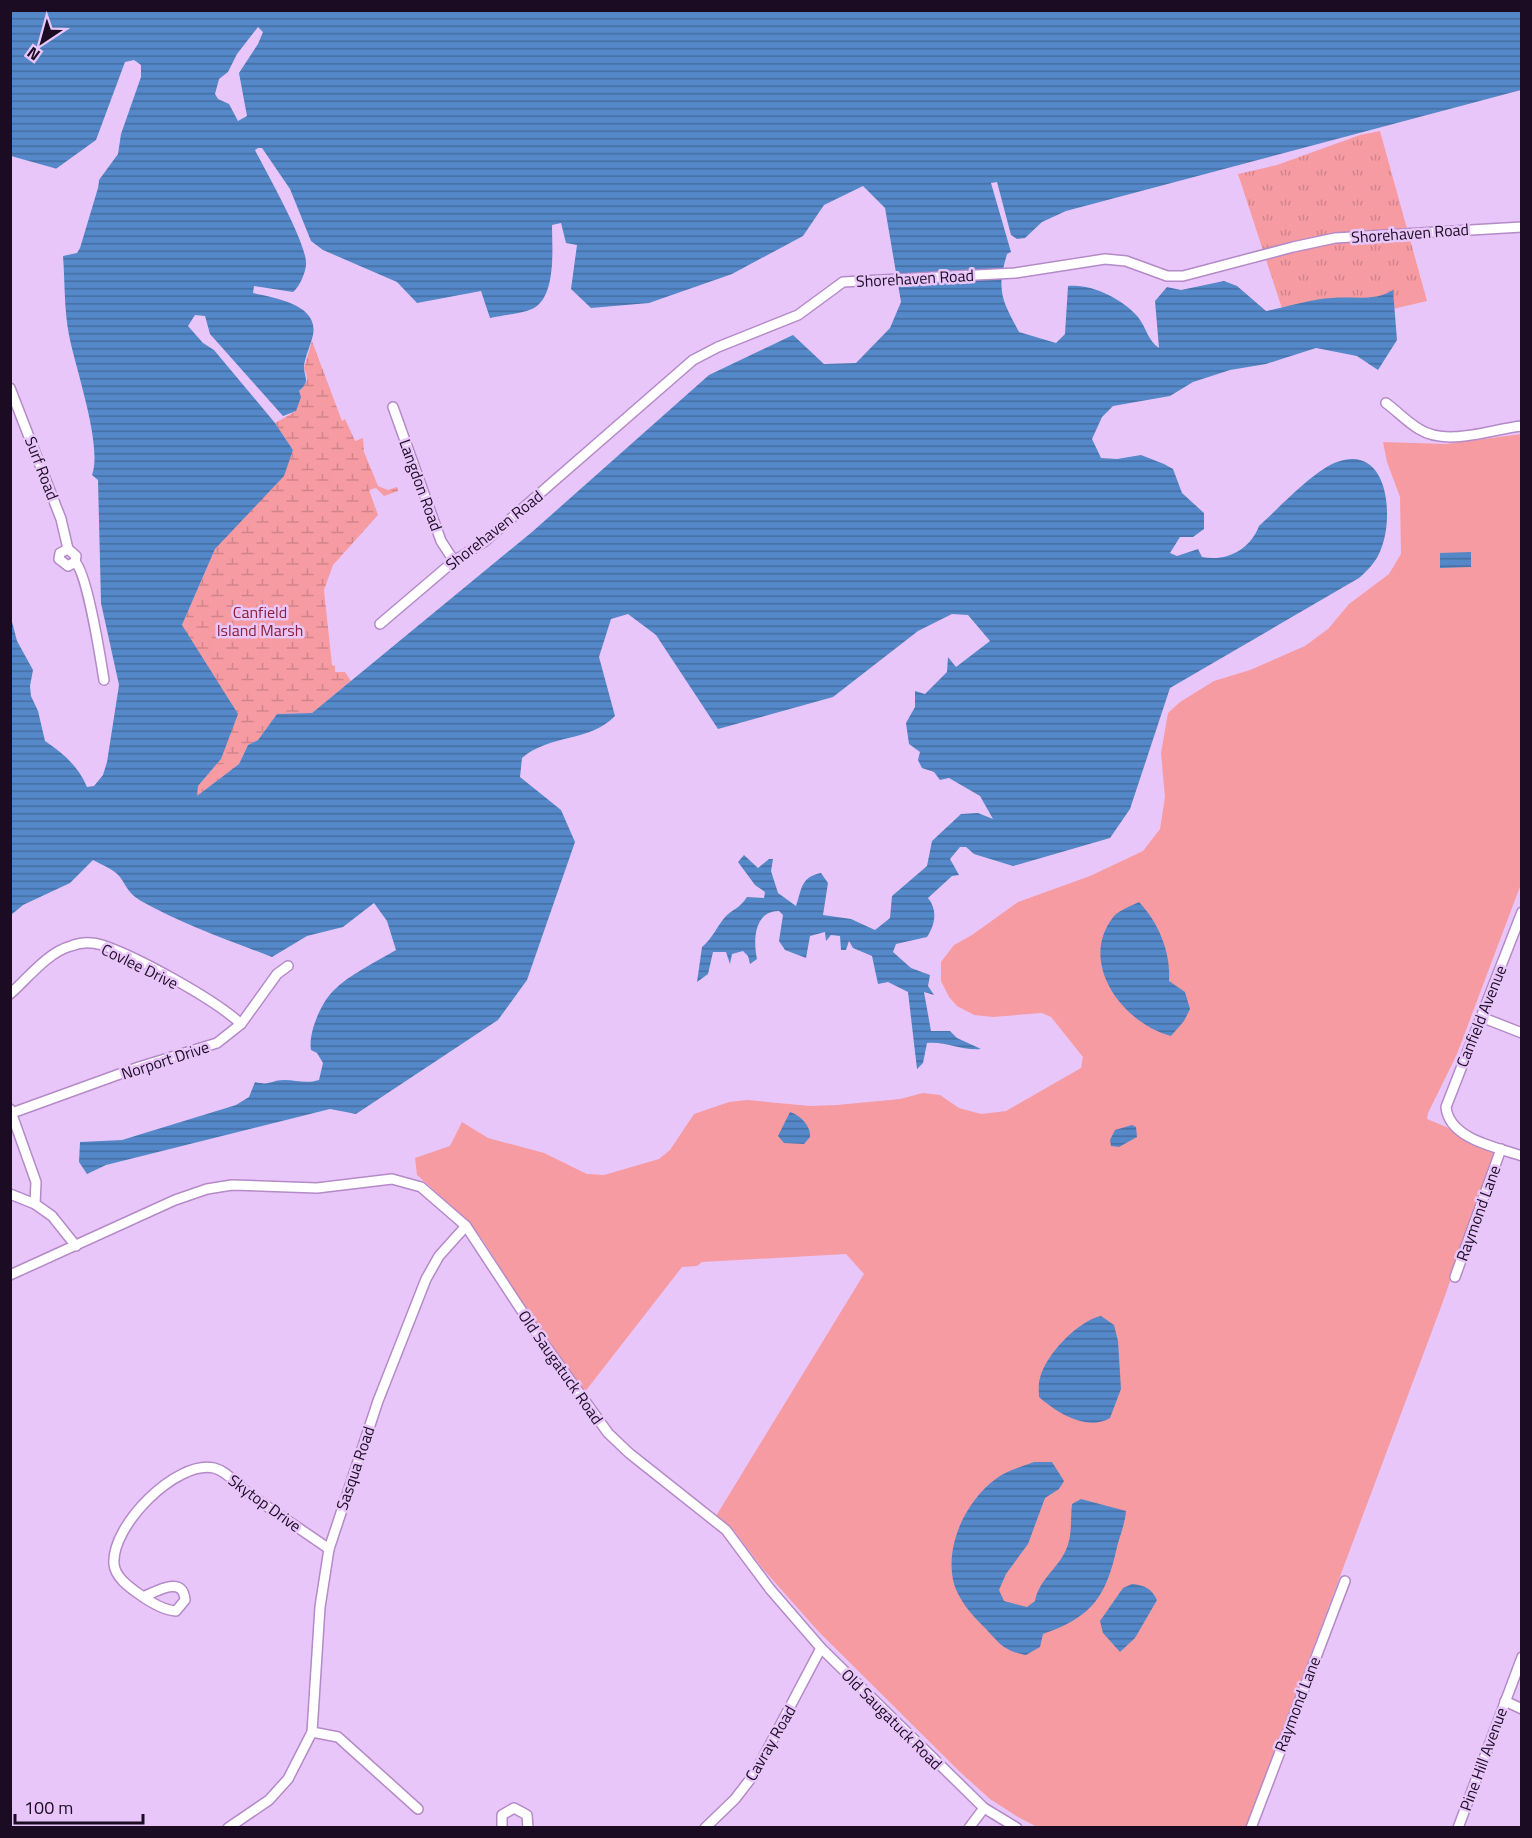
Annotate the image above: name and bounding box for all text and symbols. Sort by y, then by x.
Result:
north arrow [12,12,72,72]
text: N [22,41,45,67]
street label: Shorehaven Road [1350,217,1470,249]
street label: Shorehaven Road [855,263,975,293]
street label: Surf Road [19,433,65,503]
street label: Langdon Road [393,436,449,534]
street label: Shorehaven Road [440,484,548,576]
park label: Canfield Island Marsh [217,600,303,642]
street label: Covlee Drive [97,937,183,995]
street label: Canfield Avenue [1450,961,1512,1071]
street label: Norport Drive [118,1034,212,1086]
street label: Raymond Lane [1450,1162,1506,1264]
street label: Old Saugatuck Road [513,1305,609,1429]
street label: Sasqua Road [329,1423,381,1513]
street label: Skytop Drive [224,1468,306,1538]
street label: Raymond Lane [1268,1653,1326,1755]
street label: Old Saugatuck Road [836,1663,948,1775]
street label: Cavray Road [739,1701,801,1785]
street label: Pine Hill Avenue [1453,1704,1513,1814]
scale bar [15,1787,142,1825]
text: 100 m [24,1794,73,1821]

